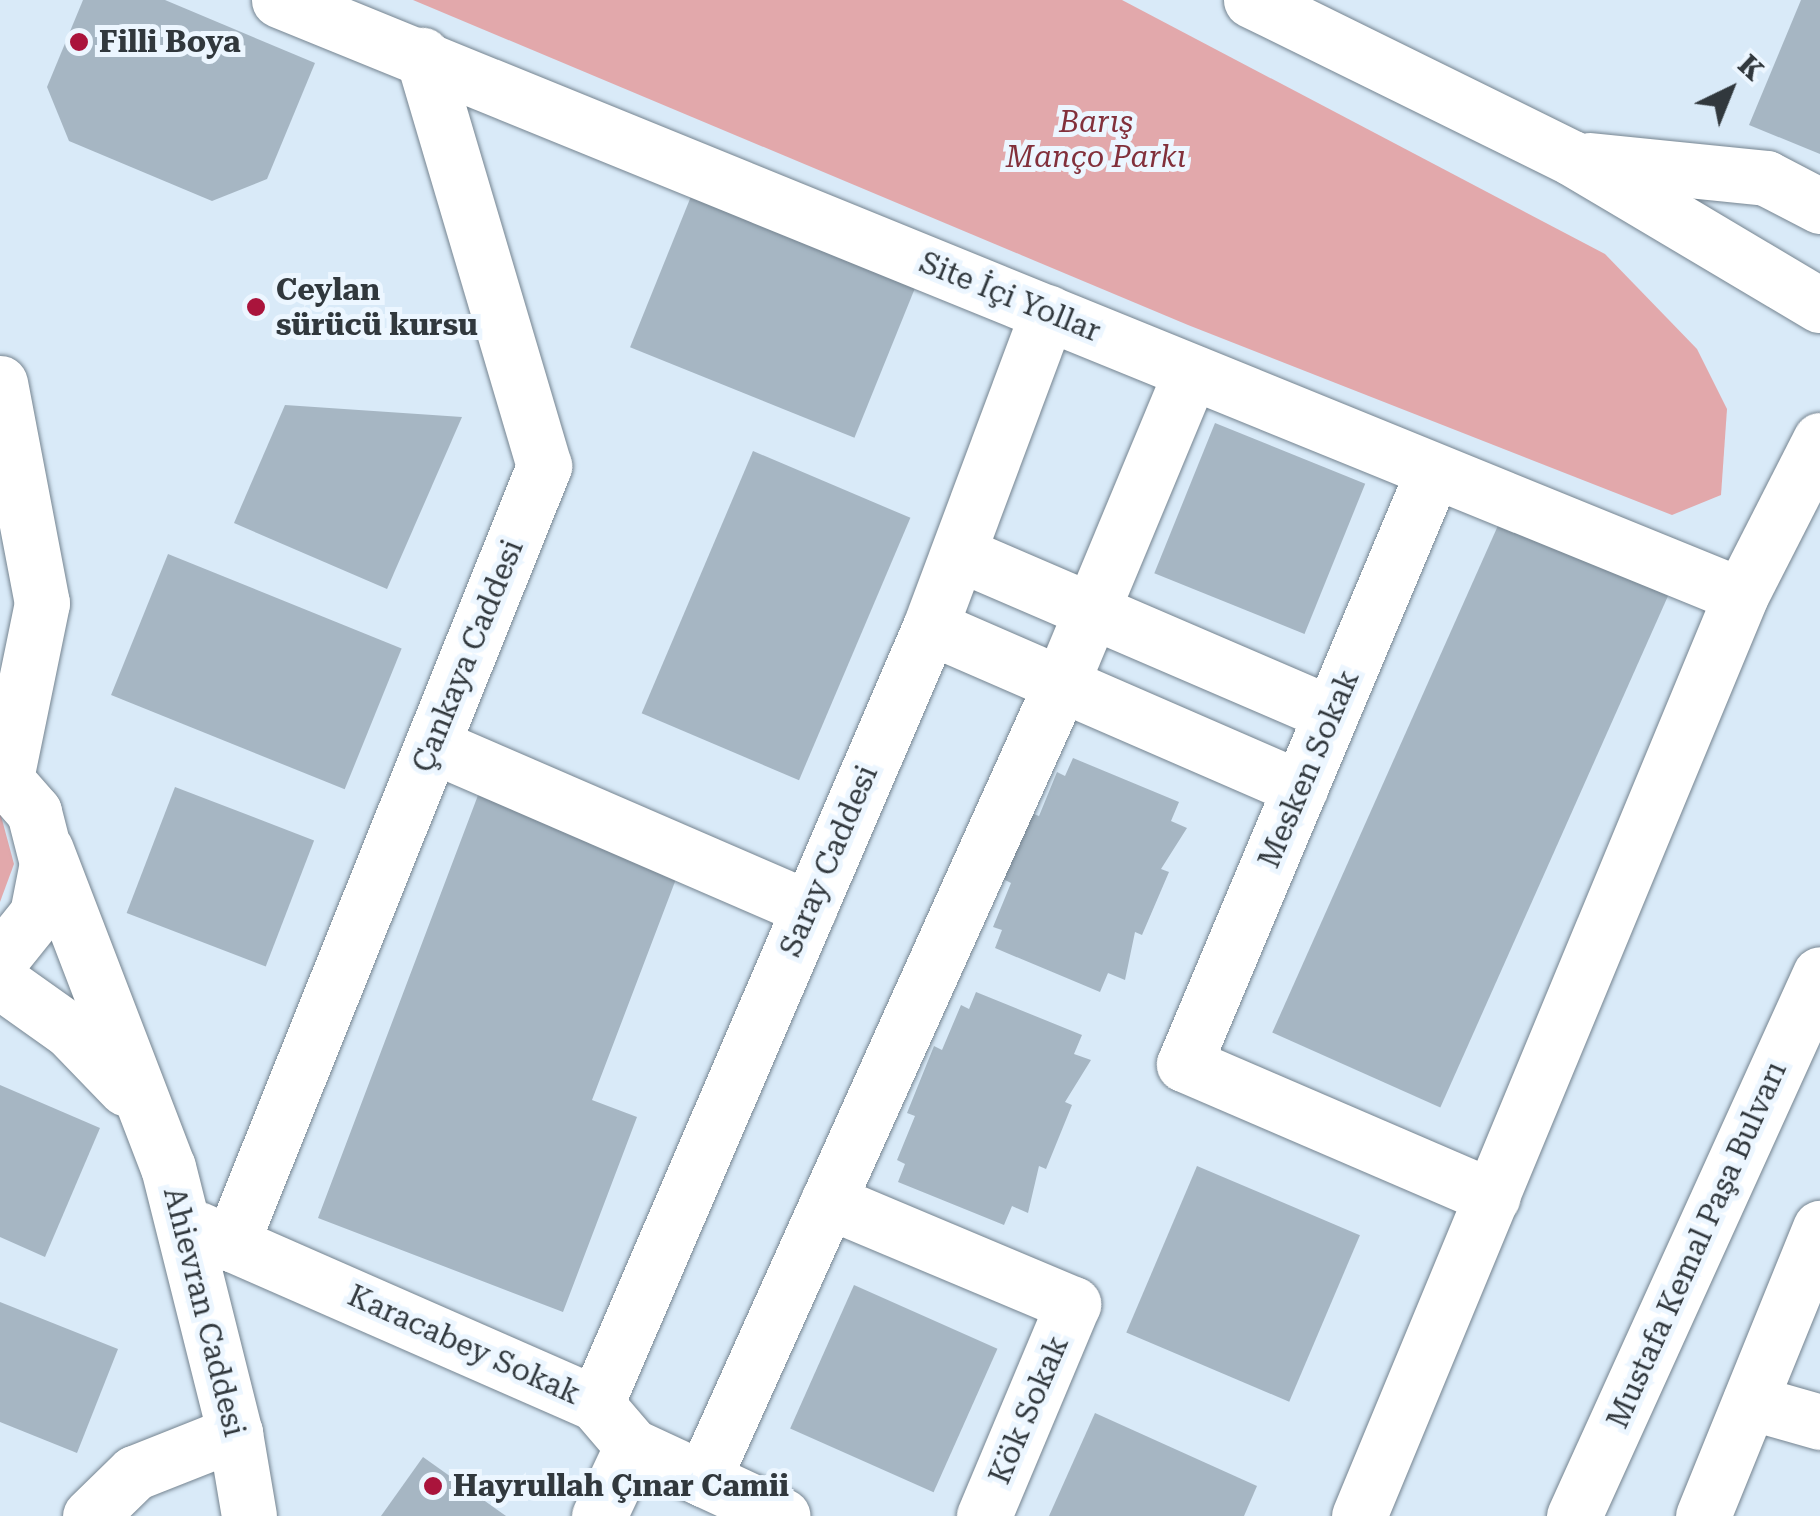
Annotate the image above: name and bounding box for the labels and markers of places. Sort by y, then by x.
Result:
place label: Filli Boya [99,24,241,60]
marker: Filli Boya [68,31,90,53]
place label: Ceylan sürücü kursu [276,272,478,342]
marker: Ceylan sürücü kursu [245,296,267,318]
place label: Hayrullah Çınar Camii [453,1468,789,1504]
marker: Hayrullah Çınar Camii [422,1475,444,1497]

